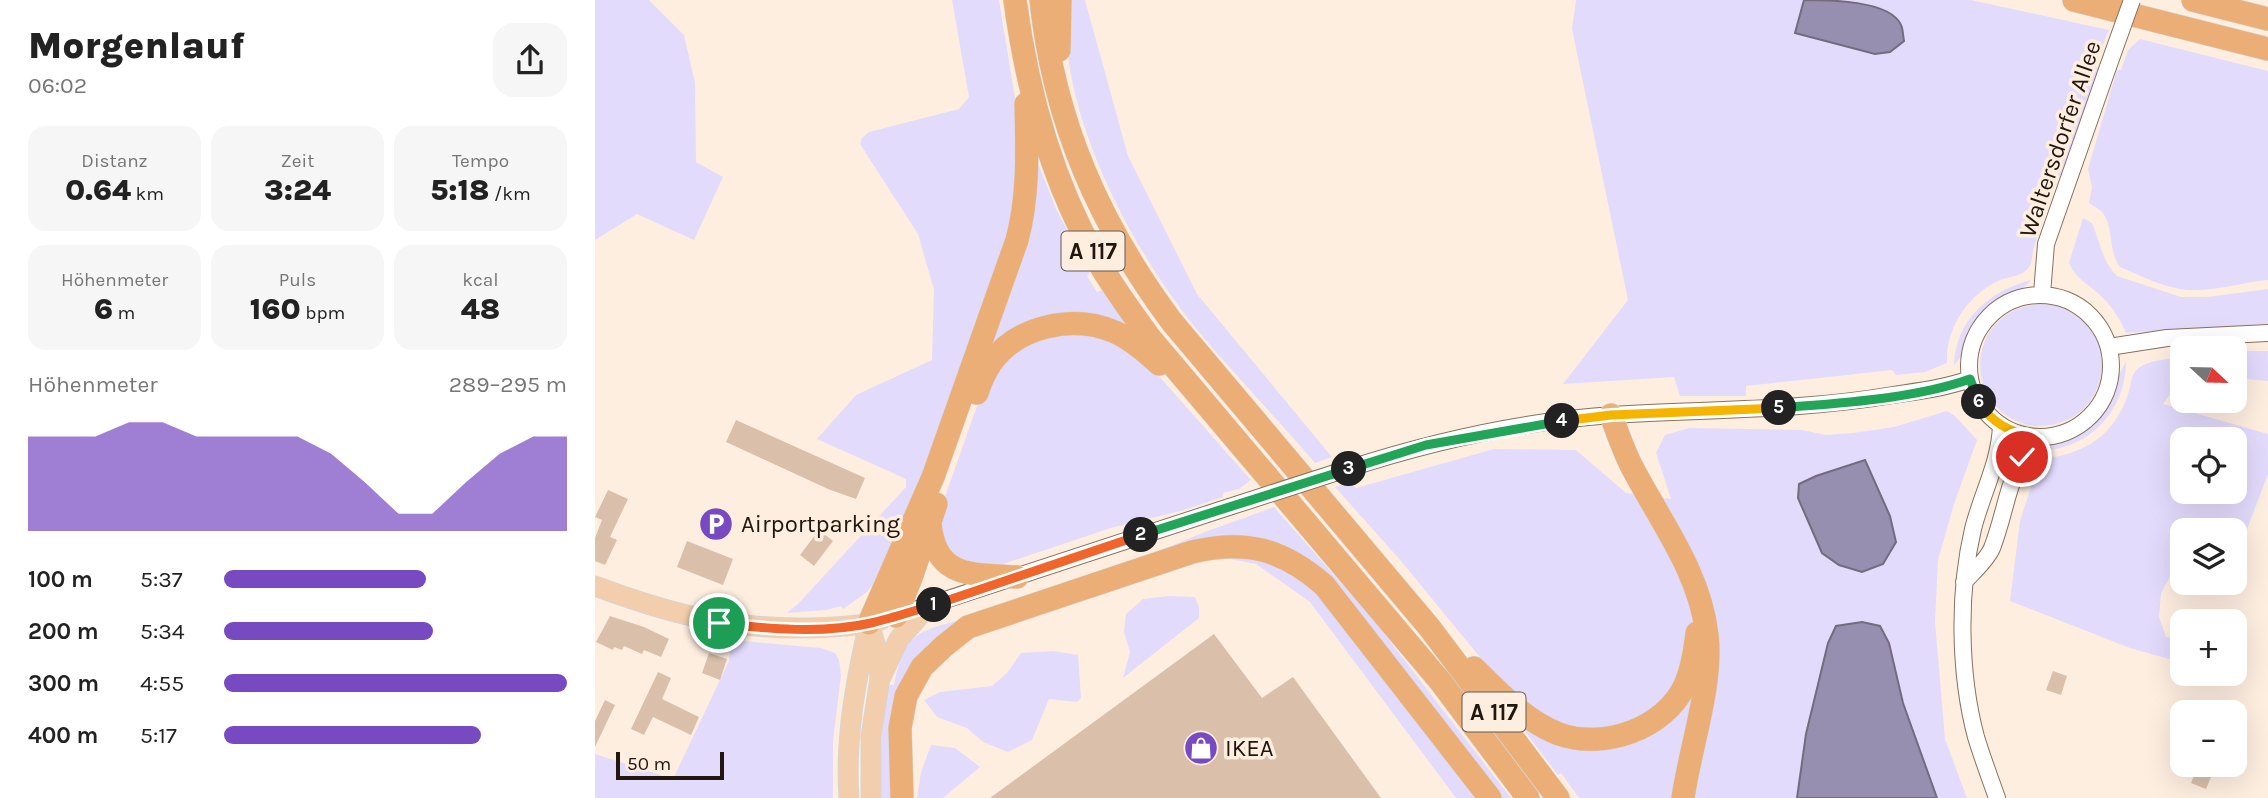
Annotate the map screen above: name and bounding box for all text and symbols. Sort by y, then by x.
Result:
text: Morgenlauf [28,23,245,68]
button: share [493,23,567,97]
street label: Waltersdorfer Allee [2013,37,2107,241]
text: 06:02 [28,72,87,99]
text: Distanz [81,150,148,172]
text: Zeit [281,150,314,172]
text: Tempo [452,150,509,172]
text: 0.64 [65,172,131,208]
text: 3:24 [264,172,331,208]
text: 5:18 [430,172,490,208]
text: km [131,183,164,205]
text: /km [490,183,531,205]
road number: A 117 [1061,232,1125,270]
text: Höhenmeter [61,269,168,291]
text: Puls [279,269,316,291]
text: kcal [462,269,499,291]
text: 6 [94,291,113,327]
text: 160 [250,291,301,327]
text: 48 [461,291,500,327]
text: m [113,302,135,324]
text: bpm [301,302,345,324]
north arrow [2170,336,2247,413]
map controls [2170,336,2247,777]
text: Höhenmeter [28,371,158,398]
text: 289–295 m [449,371,567,398]
pin: 6 [1961,384,1997,420]
pin: 5 [1761,390,1797,426]
text: 6 [1973,390,1984,412]
text: 5 [1773,396,1784,418]
pin: 4 [1545,404,1579,438]
text: 4 [1556,409,1567,431]
pin [1992,427,2052,487]
button: locate [2170,427,2247,504]
icon: check [2003,438,2041,476]
pin: 3 [1331,452,1367,486]
text: 3 [1343,457,1354,479]
parking icon: Airportparking [697,505,735,543]
place label: Airportparking [741,510,901,538]
pin: 2 [1123,518,1159,552]
button: layers [2170,518,2247,595]
text: 2 [1135,523,1146,545]
text: 100 m [28,566,93,593]
text: 5:37 [140,566,183,593]
pin: 1 [917,588,951,622]
pin [689,593,749,653]
text: 1 [930,593,937,615]
icon: arrive [700,604,738,642]
button: + [2170,609,2247,686]
text: 200 m [28,618,99,645]
text: 5:34 [140,618,185,645]
text: 300 m [28,670,99,697]
text: 4:55 [140,670,184,697]
road number: A 117 [1462,692,1525,732]
button: − [2170,700,2247,777]
text: 400 m [28,722,98,749]
text: 5:17 [140,722,177,749]
shop icon: IKEA [1182,729,1220,767]
place label: IKEA [1225,734,1274,762]
scale bar [616,749,725,781]
text: 50 m [627,753,671,775]

